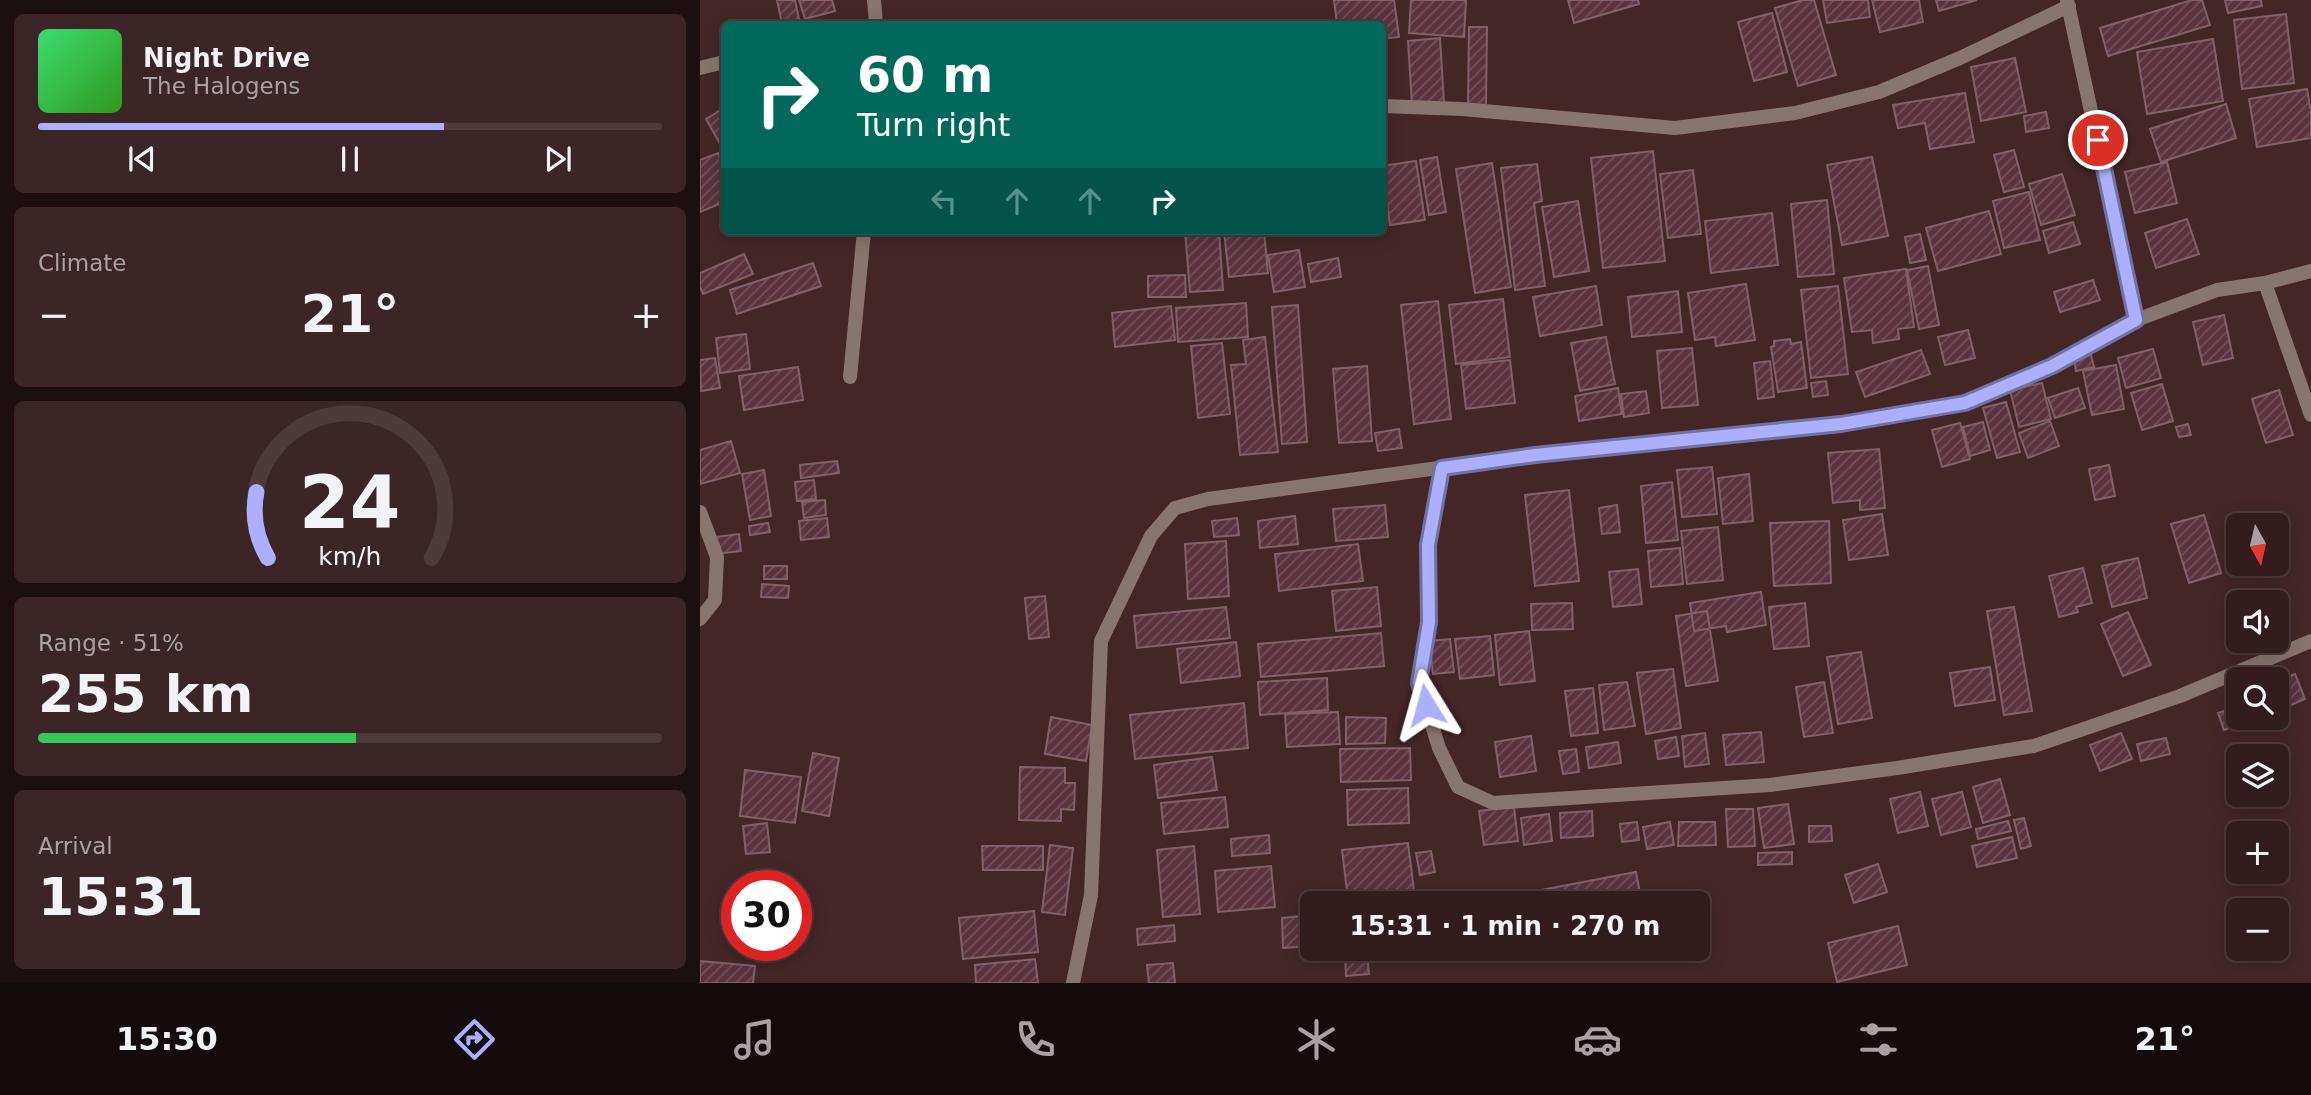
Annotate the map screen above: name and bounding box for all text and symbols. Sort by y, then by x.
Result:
text: Night Drive [143,43,310,73]
text: 60 m [857,47,993,104]
icon: right [742,49,833,140]
text: The Halogens [143,73,300,99]
text: Turn right [857,106,1010,144]
pin [2068,110,2128,170]
icon: arrive [2079,121,2117,159]
icon: previous [123,140,161,178]
icon: pause [331,140,369,178]
icon: next [539,140,577,178]
icon: left [925,182,963,220]
icon: ahead [998,182,1036,220]
icon: ahead [1071,182,1109,220]
icon: right [1144,182,1182,220]
text: Climate [38,250,127,276]
text: 21° [301,284,399,344]
text: − [38,293,70,337]
text: + [630,293,662,337]
text: 24 [299,460,401,545]
north arrow [2226,513,2289,576]
map controls [2226,513,2289,961]
text: km/h [318,541,382,570]
button: sound [2226,590,2289,653]
text: Range · 51% [38,630,184,656]
text: 255 km [38,664,253,724]
button: search [2226,667,2289,730]
position arrow [1389,668,1463,742]
button: layers [2226,744,2289,807]
button: + [2226,821,2289,884]
text: Arrival [38,833,113,859]
text: 15:31 [38,867,204,927]
speed limit sign: 30 [721,870,812,961]
button: − [2226,898,2289,961]
text: 15:31 · 1 min · 270 m [1350,911,1660,941]
icon: directions [450,1015,499,1064]
icon: music [730,1015,779,1064]
icon: phone [1011,1015,1060,1064]
icon: climate [1292,1015,1341,1064]
icon: car [1573,1015,1622,1064]
icon: filters [1854,1015,1903,1064]
text: 15:30 [116,1020,218,1058]
text: 21° [2134,1020,2195,1058]

